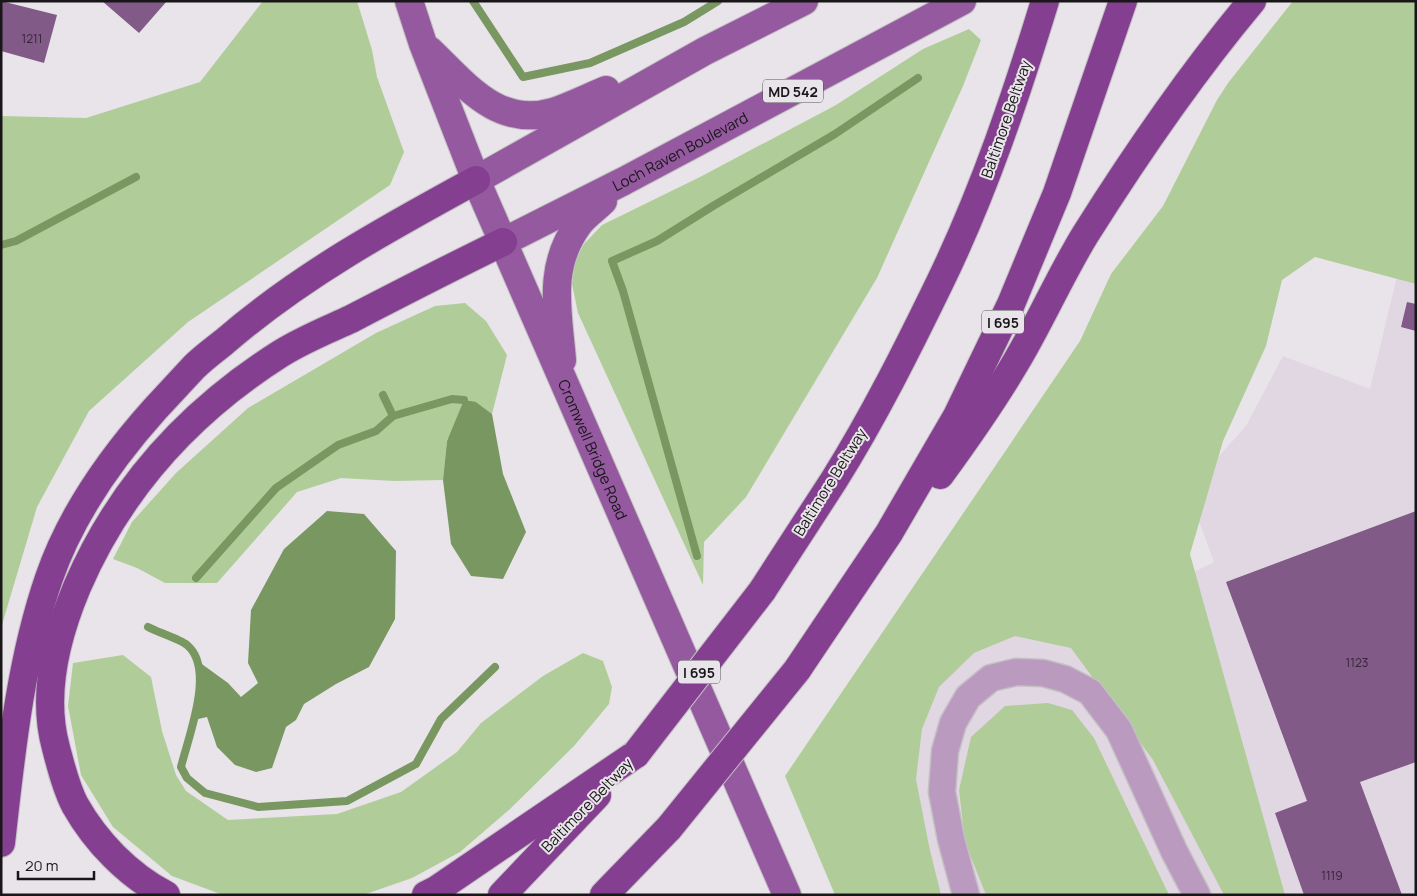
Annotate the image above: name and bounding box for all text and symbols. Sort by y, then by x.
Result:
house number: 1211 [22,30,42,47]
street label: Baltimore Beltway [976,57,1036,181]
road number: MD 542 [763,80,823,102]
street label: Loch Raven Boulevard [609,106,752,196]
road number: I 695 [982,311,1024,334]
street label: Cromwell Bridge Road [553,376,633,523]
street label: Baltimore Beltway [788,424,872,540]
house number: 1123 [1346,654,1368,671]
road number: I 695 [678,660,720,684]
street label: Baltimore Beltway [537,753,637,857]
scale bar [18,848,94,880]
text: 20 m [25,855,58,876]
house number: 1119 [1321,867,1343,884]

